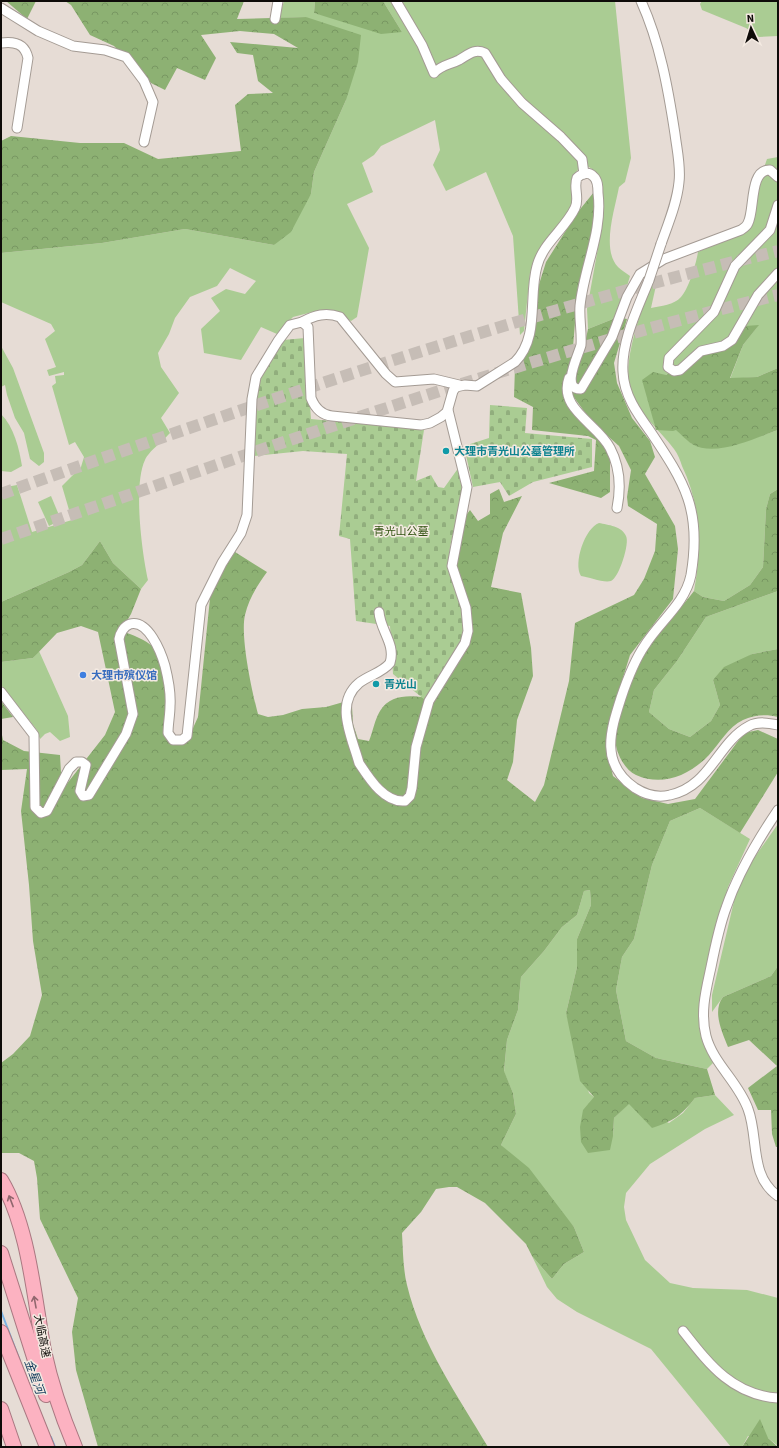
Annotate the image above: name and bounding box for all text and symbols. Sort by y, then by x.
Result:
north arrow [731,8,771,48]
text: N [746,11,755,26]
place label: 大理市青光山公墓管理所 [454,444,575,459]
marker: 大理市青光山公墓管理所 [441,446,451,456]
park label: 青光山公墓 [374,524,429,539]
place label: 大理市殡仪馆 [91,668,157,683]
marker: 大理市殡仪馆 [78,670,88,680]
place label: 青光山 [384,677,417,692]
marker: 青光山 [371,679,381,689]
one-way arrow [6,1195,14,1207]
one-way arrow [31,1296,39,1309]
street label: 大临高速 [30,1313,54,1359]
water label: 金星河 [20,1357,49,1399]

